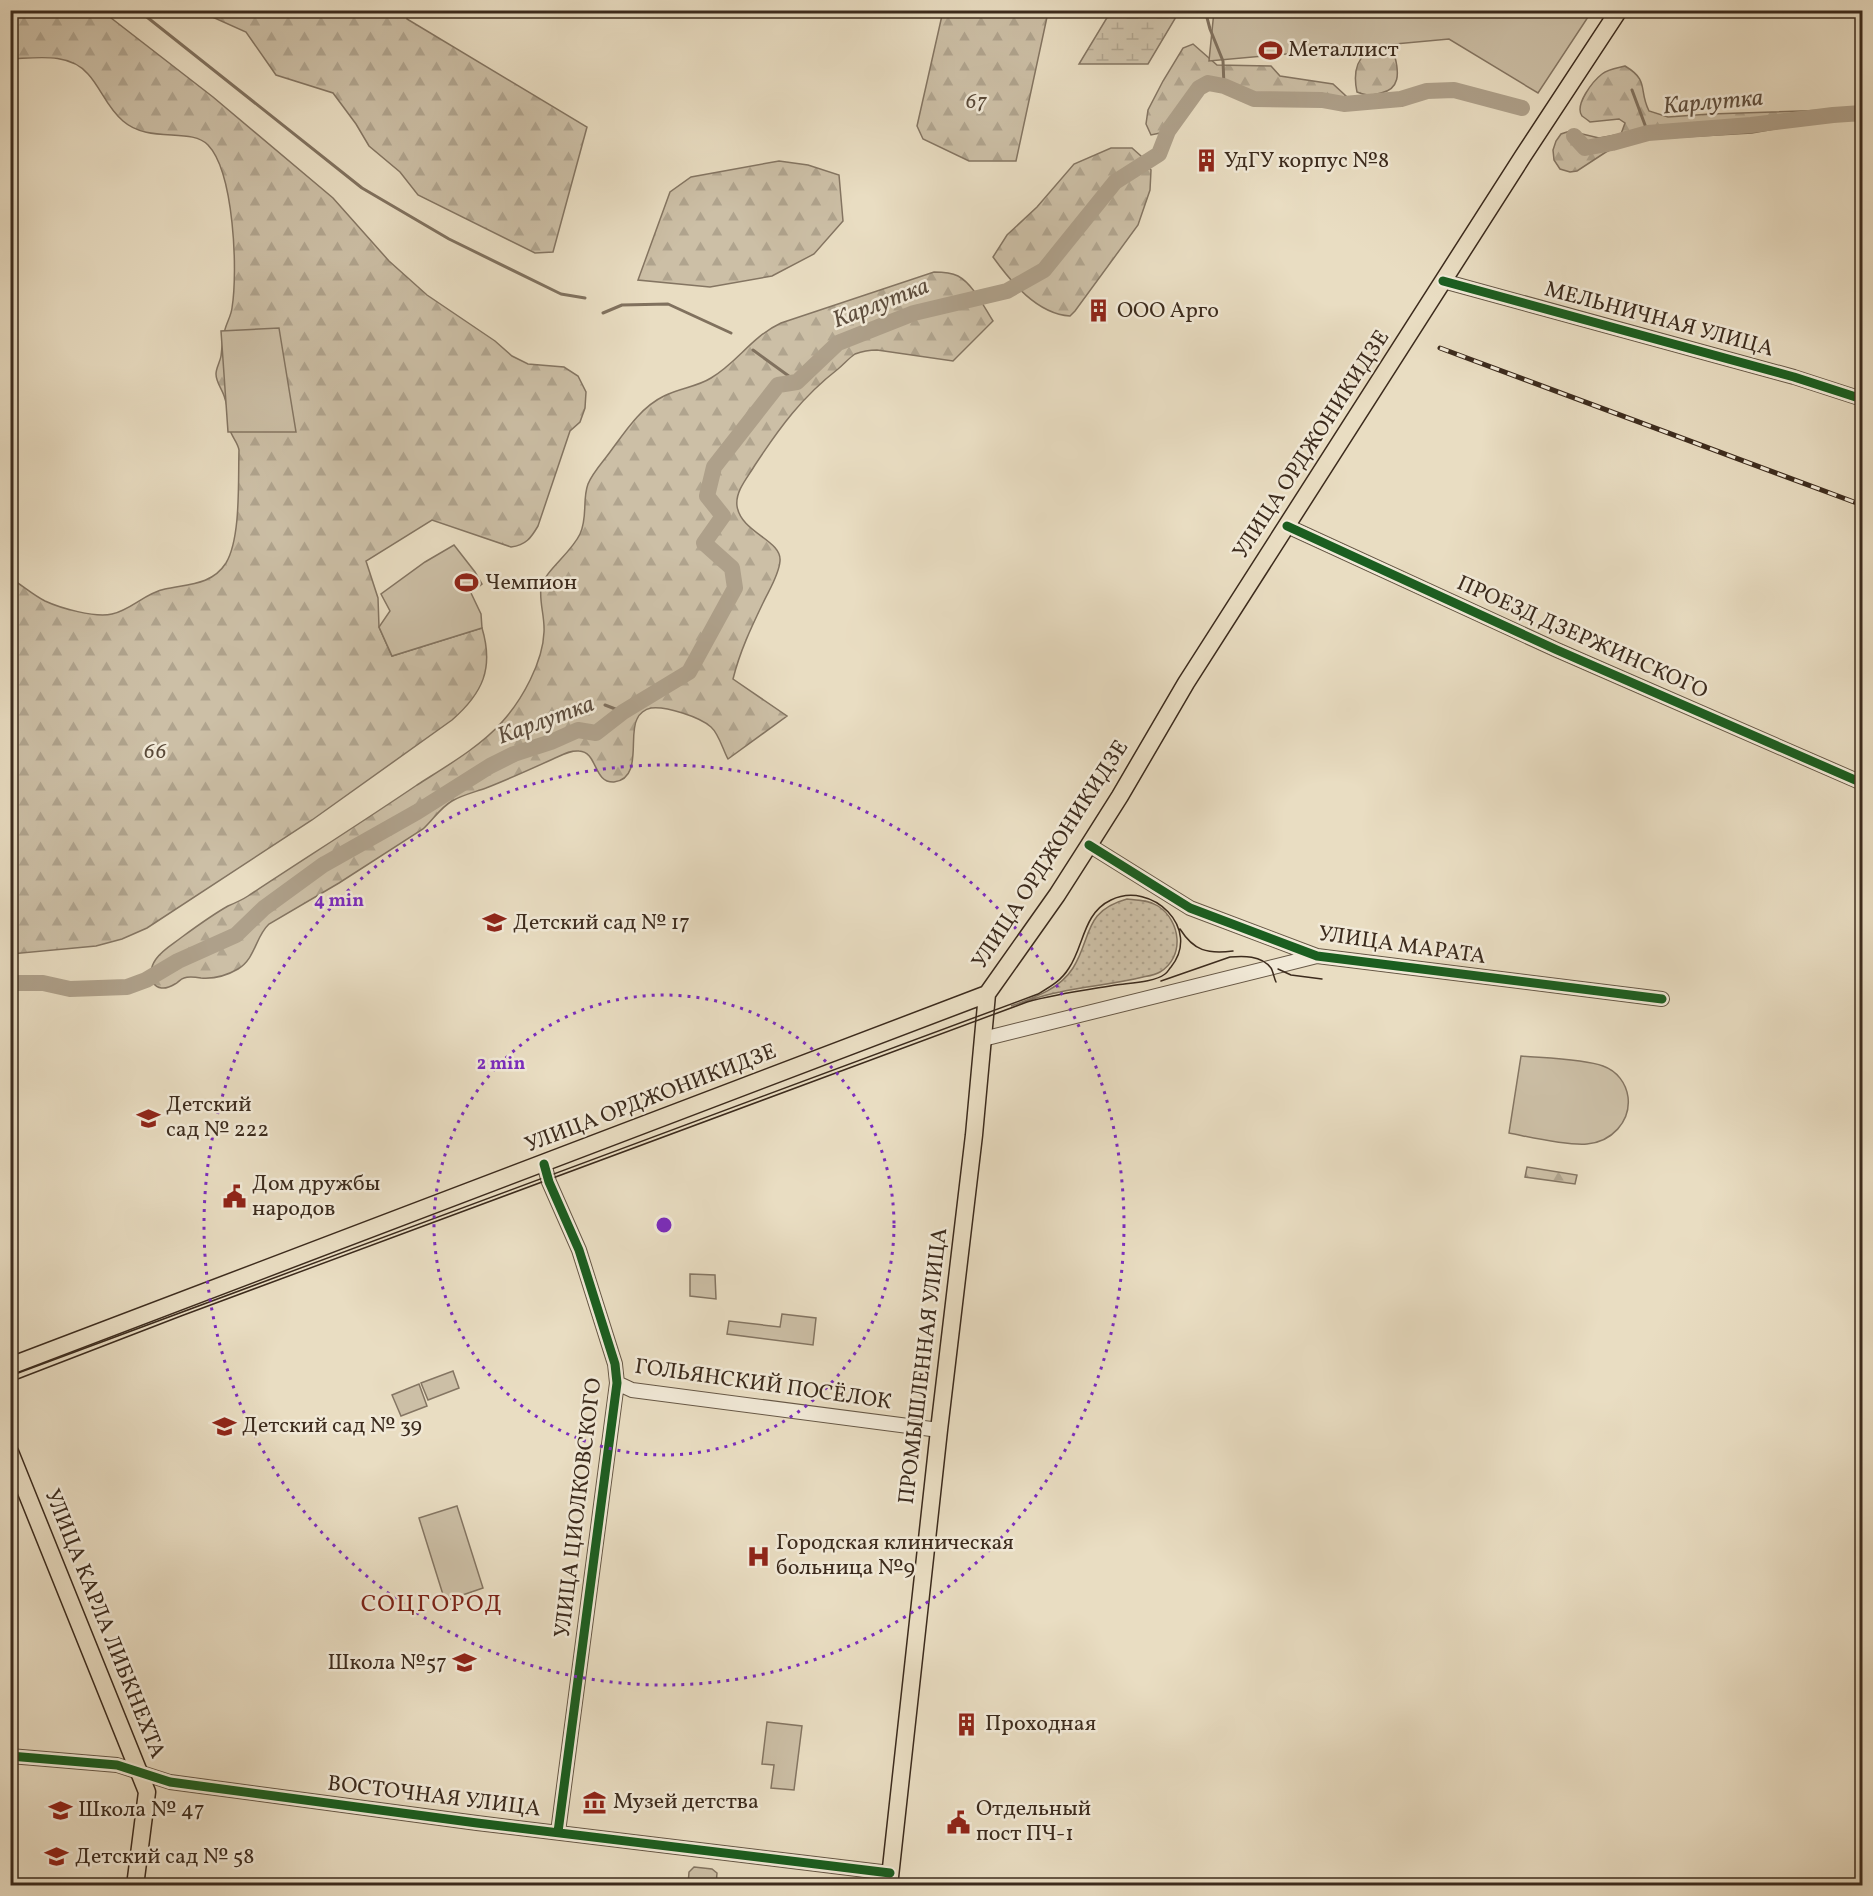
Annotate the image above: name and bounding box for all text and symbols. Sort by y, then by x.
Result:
place label: Металлист [1288,35,1399,66]
sports icon: Металлист [1257,37,1283,63]
water label: Карлутка [1661,82,1765,124]
park label: 67 [965,87,988,118]
place label: УдГУ корпус №8 [1224,146,1389,177]
building icon: УдГУ корпус №8 [1193,148,1219,174]
water label: Карлутка [828,270,934,338]
street label: МЕЛЬНИЧНАЯ УЛИЦА [1541,274,1777,366]
place label: ООО Арго [1117,296,1219,327]
building icon: ООО Арго [1086,298,1112,324]
street label: УЛИЦА ОРДЖОНИКИДЗЕ [1226,325,1398,565]
place label: Чемпион [485,568,577,599]
street label: ПРОЕЗД ДЗЕРЖИНСКОГО [1451,569,1713,707]
sports icon: Чемпион [454,570,480,596]
water label: Карлутка [493,688,599,754]
street label: УЛИЦА ОРДЖОНИКИДЗЕ [965,735,1137,975]
park label: 66 [143,737,167,768]
text: 4 min [314,889,364,914]
place label: Детский сад № 17 [513,908,690,939]
school or university icon: Детский сад № 17 [482,910,508,936]
street label: УЛИЦА МАРАТА [1316,919,1488,973]
street label: УЛИЦА ОРДЖОНИКИДЗЕ [521,1037,781,1161]
text: 2 min [477,1052,525,1077]
place label: Детский сад № 222 [166,1090,269,1146]
school or university icon: Детский сад № 222 [135,1105,161,1131]
place label: Дом дружбы народов [252,1169,380,1225]
public building icon: Дом дружбы народов [221,1184,247,1210]
centre of rings [654,1215,674,1235]
street label: ПРОМЫШЛЕННАЯ УЛИЦА [892,1226,956,1506]
street label: ГОЛЬЯНСКИЙ ПОСЁЛОК [632,1352,894,1418]
street label: УЛИЦА ЦИОЛКОВСКОГО [548,1376,610,1640]
place label: Детский сад № 39 [242,1411,422,1442]
school or university icon: Детский сад № 39 [211,1413,237,1439]
street label: УЛИЦА КАРЛА ЛИБКНЕХТА [36,1485,172,1763]
place label: Городская клиническая больница №9 [776,1528,1014,1584]
hospital icon: Городская клиническая больница №9 [745,1543,771,1569]
district label: СОЦГОРОД [361,1588,503,1622]
place label: Школа №57 [327,1648,447,1679]
school or university icon: Школа №57 [452,1650,478,1676]
place label: Проходная [985,1709,1096,1740]
building icon: Проходная [954,1711,980,1737]
street label: ВОСТОЧНАЯ УЛИЦА [326,1769,542,1825]
place label: Музей детства [613,1787,759,1818]
museum icon: Музей детства [582,1789,608,1815]
place label: Отдельный пост ПЧ-1 [976,1794,1091,1850]
place label: Школа № 47 [78,1795,205,1826]
school or university icon: Школа № 47 [47,1797,73,1823]
public building icon: Отдельный пост ПЧ-1 [945,1809,971,1835]
place label: Детский сад № 58 [75,1842,255,1873]
school or university icon: Детский сад № 58 [44,1844,70,1870]

